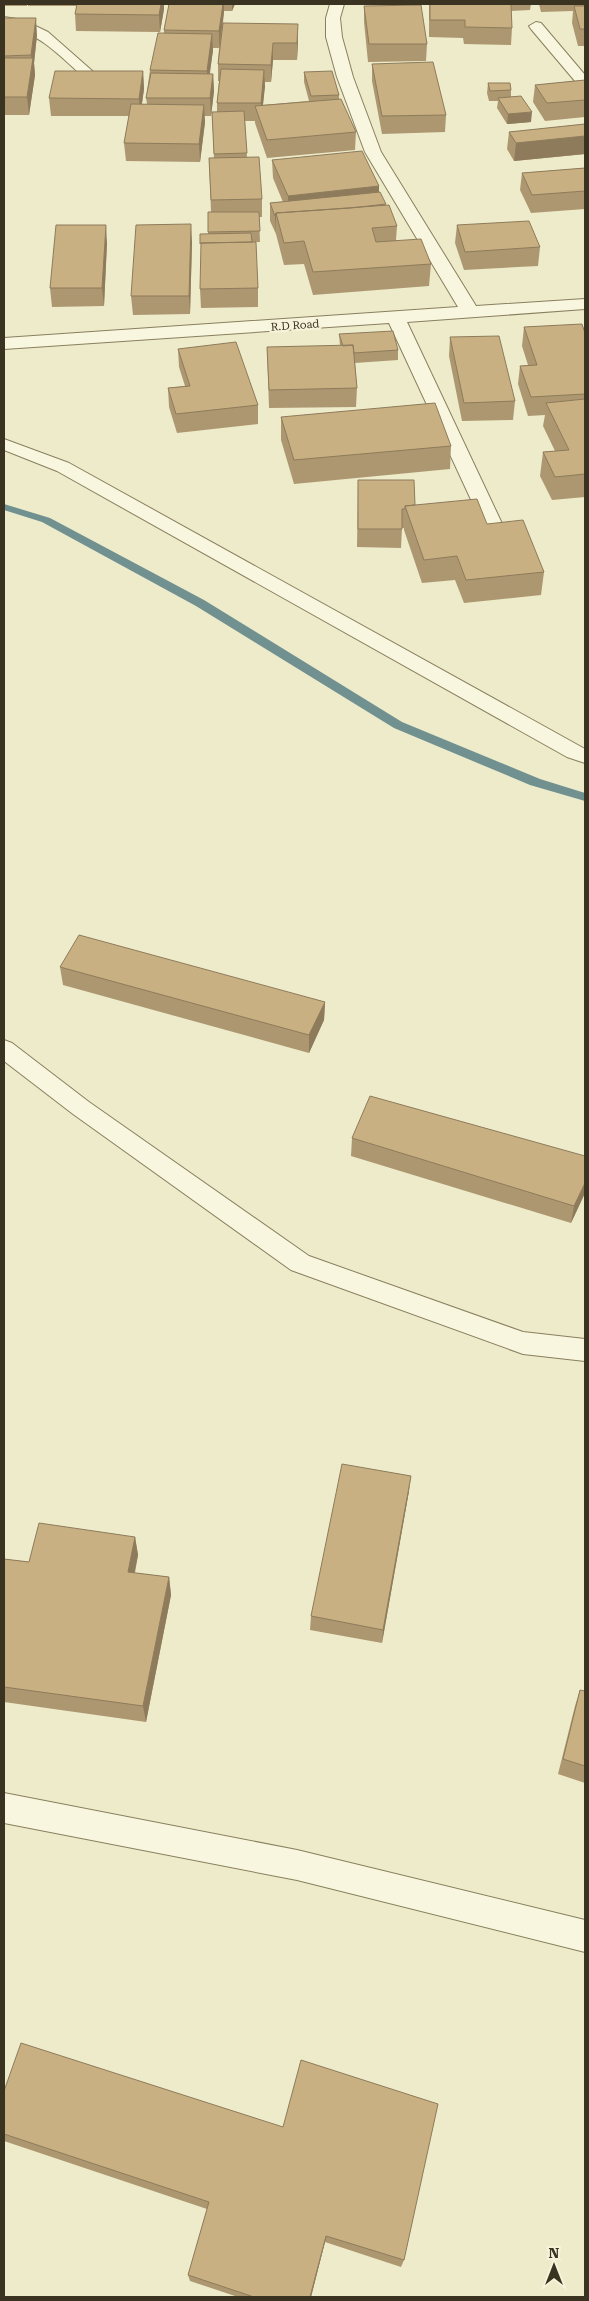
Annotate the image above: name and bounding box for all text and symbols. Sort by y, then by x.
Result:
street label: R.D Road [270,317,320,334]
north arrow [529,2241,579,2291]
text: N [549,2245,560,2261]

